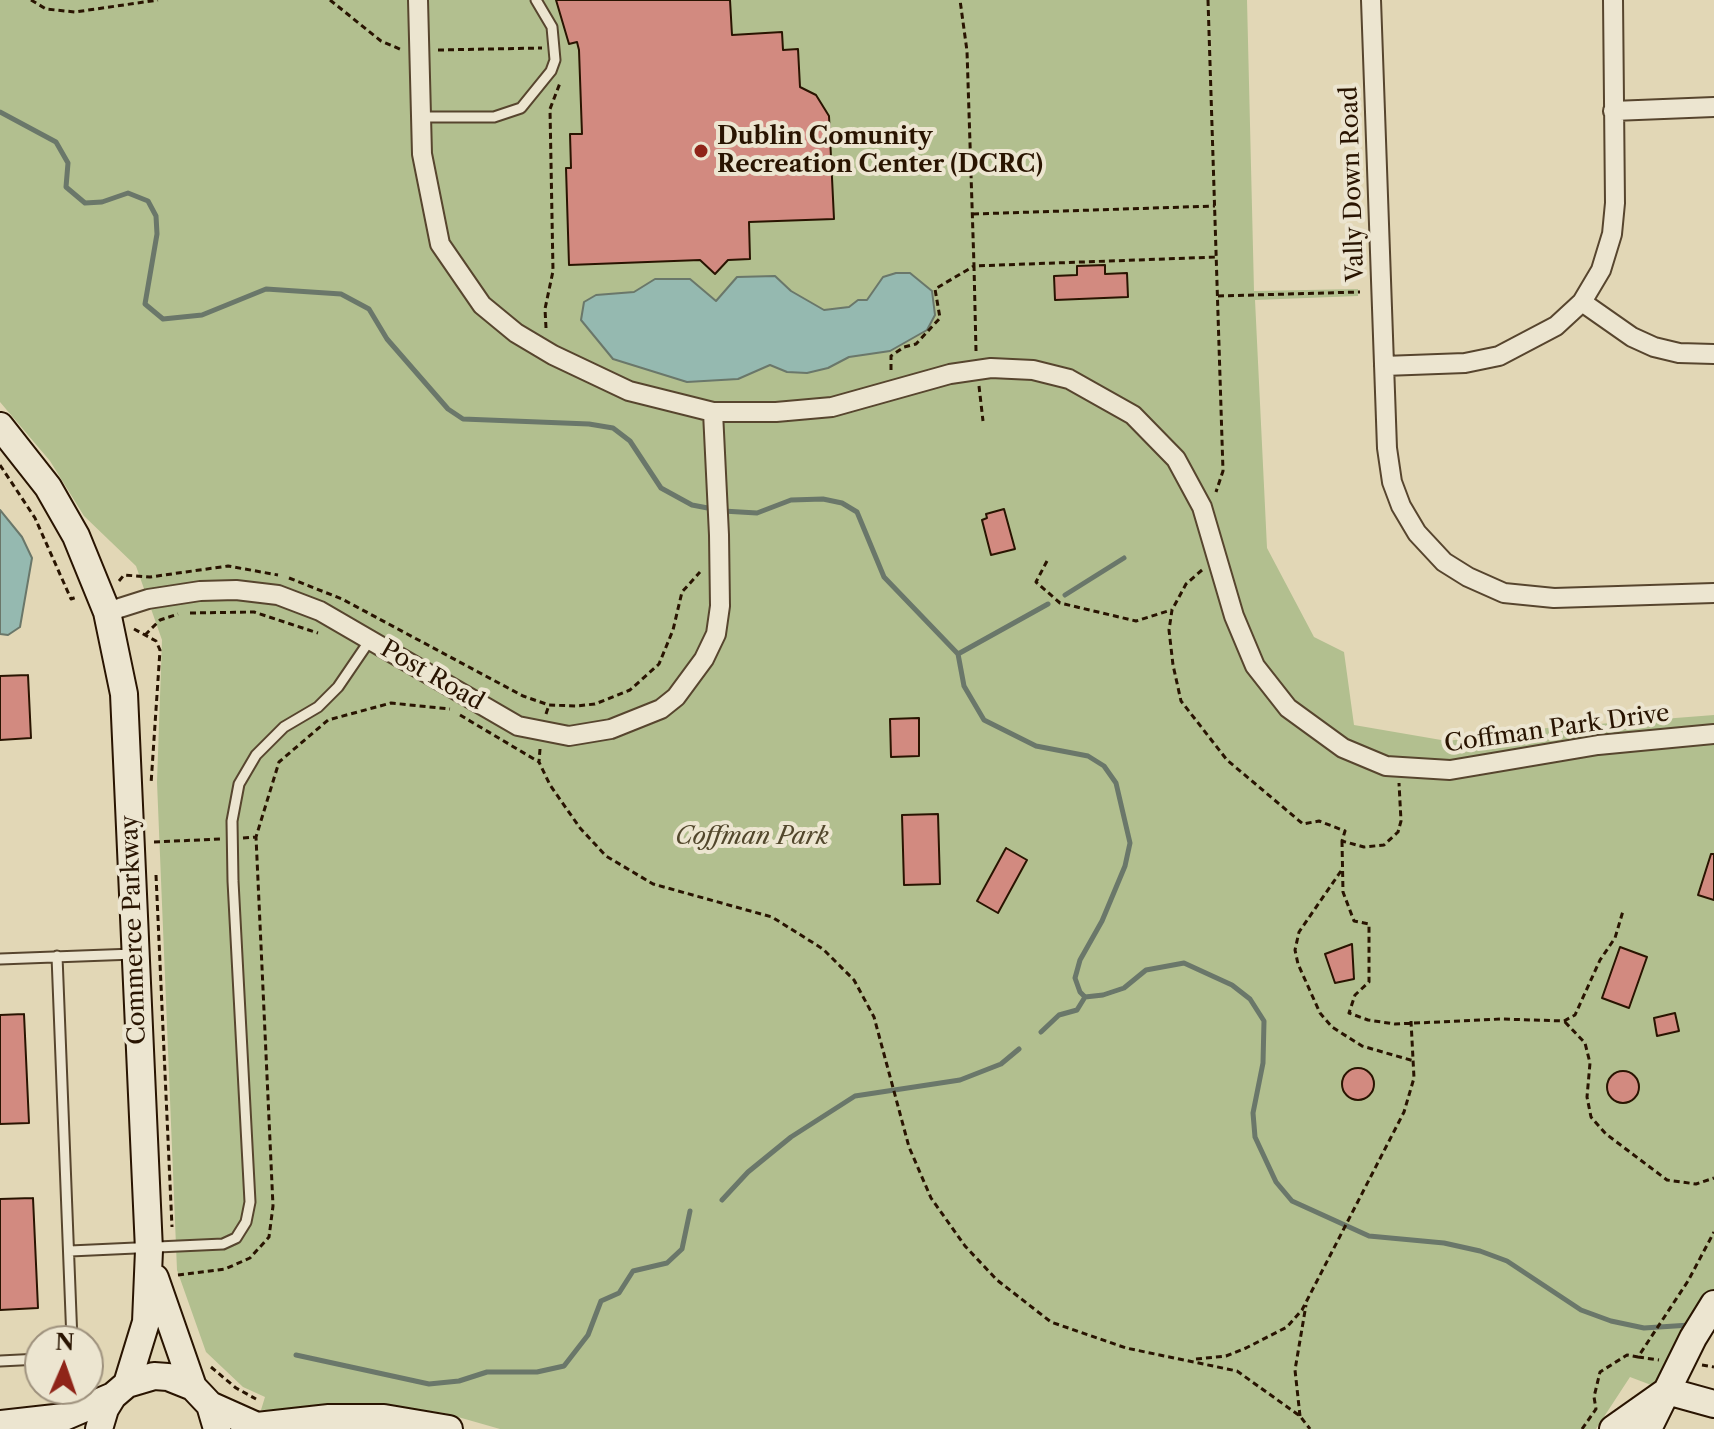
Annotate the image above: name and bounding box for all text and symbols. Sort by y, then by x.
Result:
street label: Vally Down Road [1335,86,1371,282]
place label: Dublin Comunity Recreation Center (DCRC) [717,123,1043,179]
marker: Dublin Comunity Recreation Center (DCRC) [692,142,710,160]
street label: Post Road [375,635,489,717]
street label: Coffman Park Drive [1443,699,1671,759]
street label: Commerce Parkway [116,815,152,1045]
park label: Coffman Park [675,823,829,851]
north arrow [24,1325,104,1405]
text: N [55,1329,75,1356]

